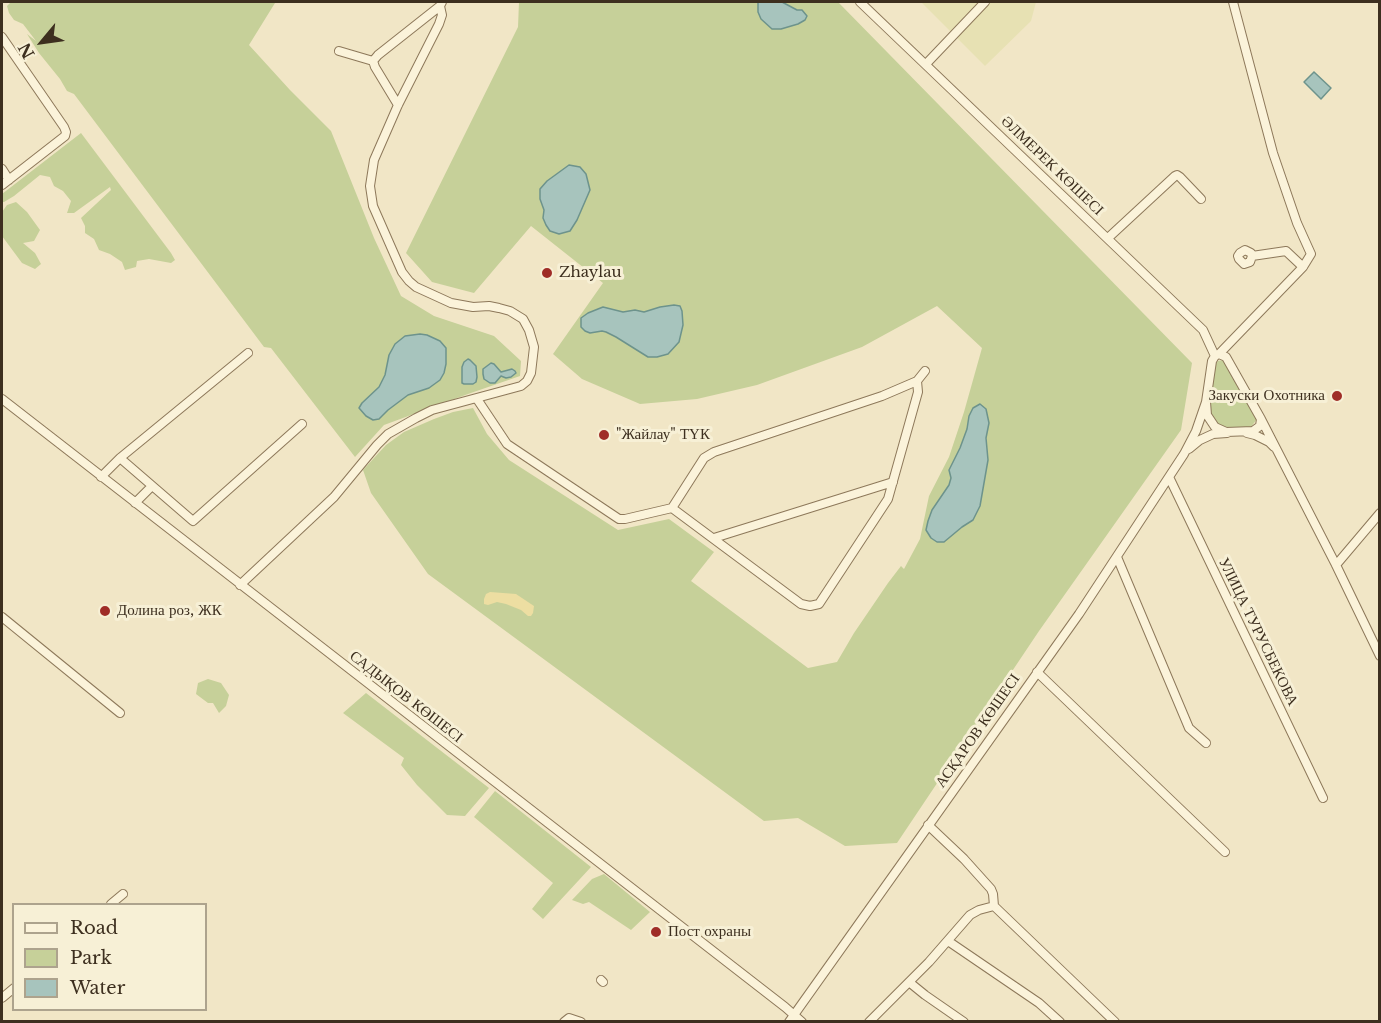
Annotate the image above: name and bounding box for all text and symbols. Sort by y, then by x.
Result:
north arrow [12,12,72,72]
text: N [14,39,39,62]
street label: ӘЛМЕРЕК КӨШЕСІ [997,112,1107,220]
place label: Zhaylau [559,264,622,282]
marker: Zhaylau [540,266,554,280]
place label: Закуски Охотника [1209,387,1325,405]
marker: Закуски Охотника [1330,389,1344,403]
place label: "Жайлау" ТҮК [616,426,710,444]
marker: "Жайлау" ТҮК [597,428,611,442]
street label: УЛИЦА ТУРУСБЕКОВА [1214,555,1302,709]
place label: Долина роз, ЖК [117,602,222,620]
marker: Долина роз, ЖК [98,604,112,618]
street label: САДЫҚОВ КӨШЕСІ [346,647,466,747]
street label: АСҚАРОВ КӨШЕСІ [932,671,1024,791]
legend [12,903,207,1011]
text: Road [70,917,118,939]
place label: Пост охраны [668,923,751,941]
marker: Пост охраны [649,925,663,939]
text: Park [70,947,112,969]
text: Water [70,977,125,999]

